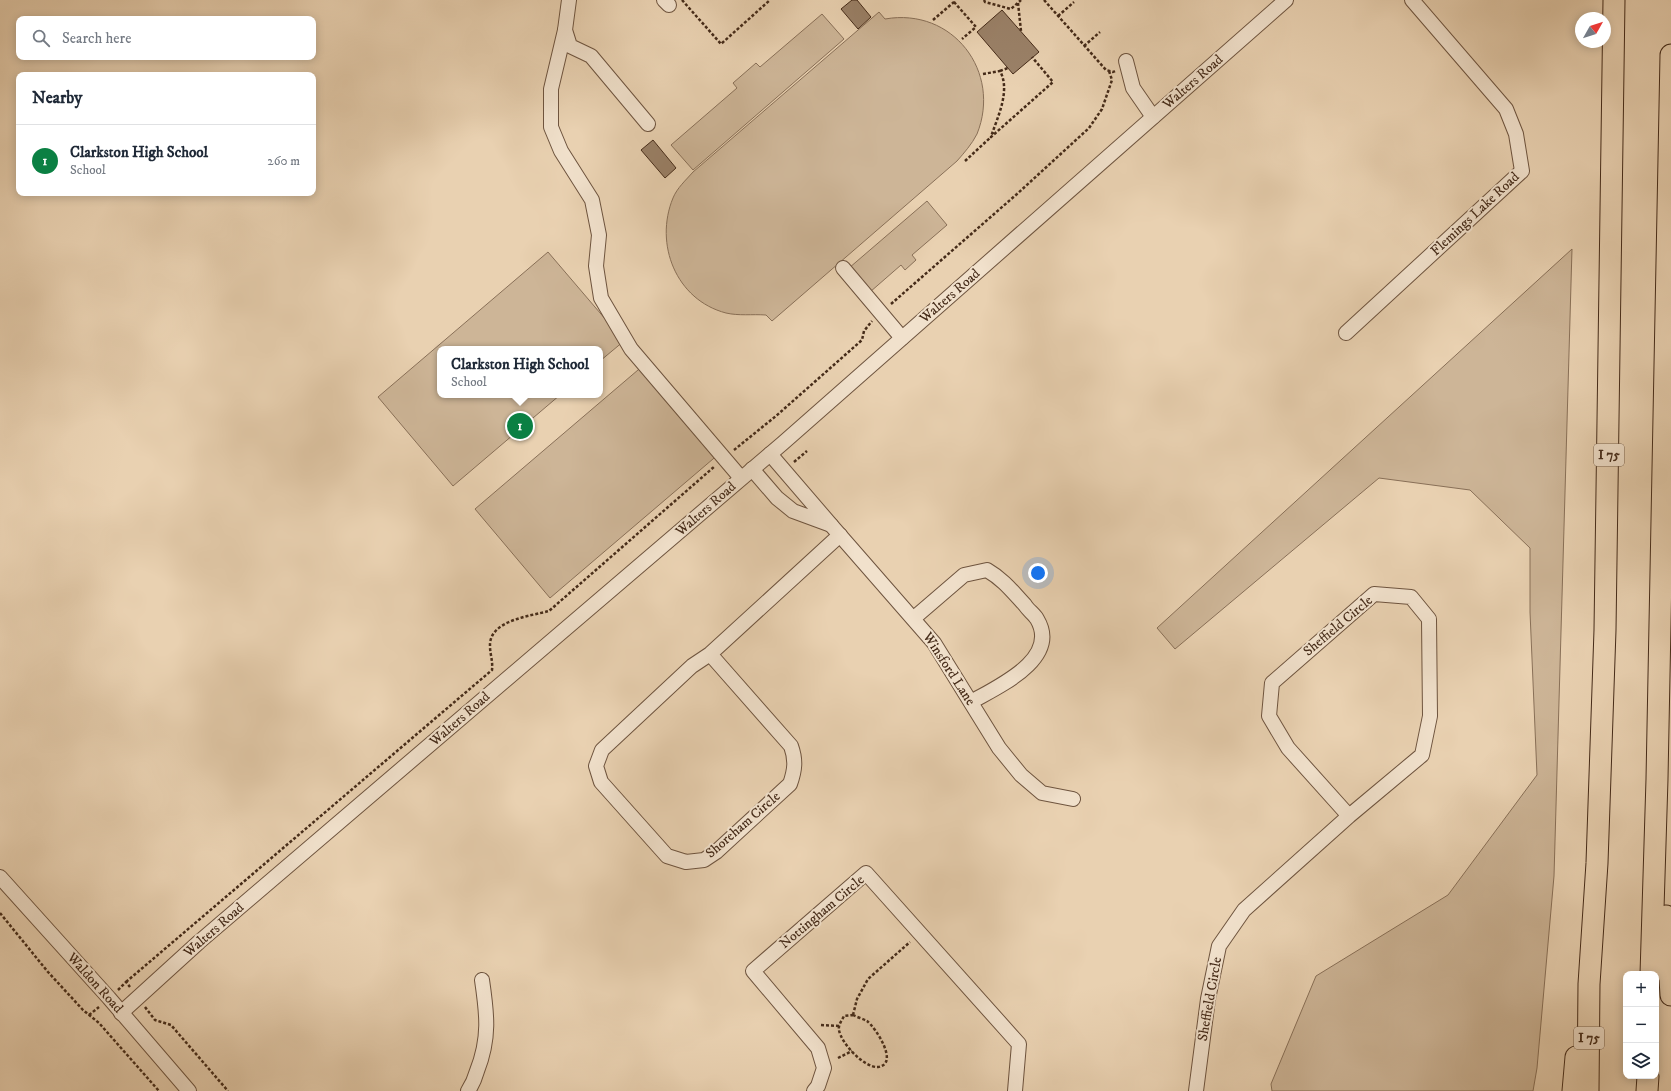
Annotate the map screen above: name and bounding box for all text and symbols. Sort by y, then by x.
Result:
north arrow [1575,12,1611,48]
search box [16,16,316,60]
icon: search [30,27,52,49]
text: Search here [62,29,131,48]
street label: Walters Road [1158,51,1227,114]
text: Nearby [32,87,82,109]
text: Clarkston High School [70,143,208,162]
text: 1 [43,153,47,169]
text: 260 m [267,153,300,169]
text: School [70,162,106,178]
street label: Flemings Lake Road [1427,168,1523,260]
street label: Walters Road [915,265,984,328]
popup [437,346,603,398]
text: Clarkston High School [451,355,589,374]
text: School [451,374,487,390]
pin: 1 [507,411,533,441]
road number: I 75 [1594,444,1624,466]
street label: Walters Road [671,478,740,541]
your location [1028,563,1048,583]
street label: Sheffield Circle [1300,592,1377,660]
street label: Winsford Lane [918,628,979,709]
street label: Walters Road [425,688,494,751]
street label: Shoreham Circle [702,787,784,862]
street label: Nottingham Circle [776,871,868,953]
street label: Walters Road [179,899,248,962]
street label: Waldon Road [62,948,127,1017]
street label: Sheffield Circle [1194,955,1226,1043]
map controls [1623,971,1659,1079]
button: + [1623,971,1659,1007]
button: − [1623,1007,1659,1043]
road number: I 75 [1574,1027,1604,1049]
button: layers [1623,1043,1659,1079]

